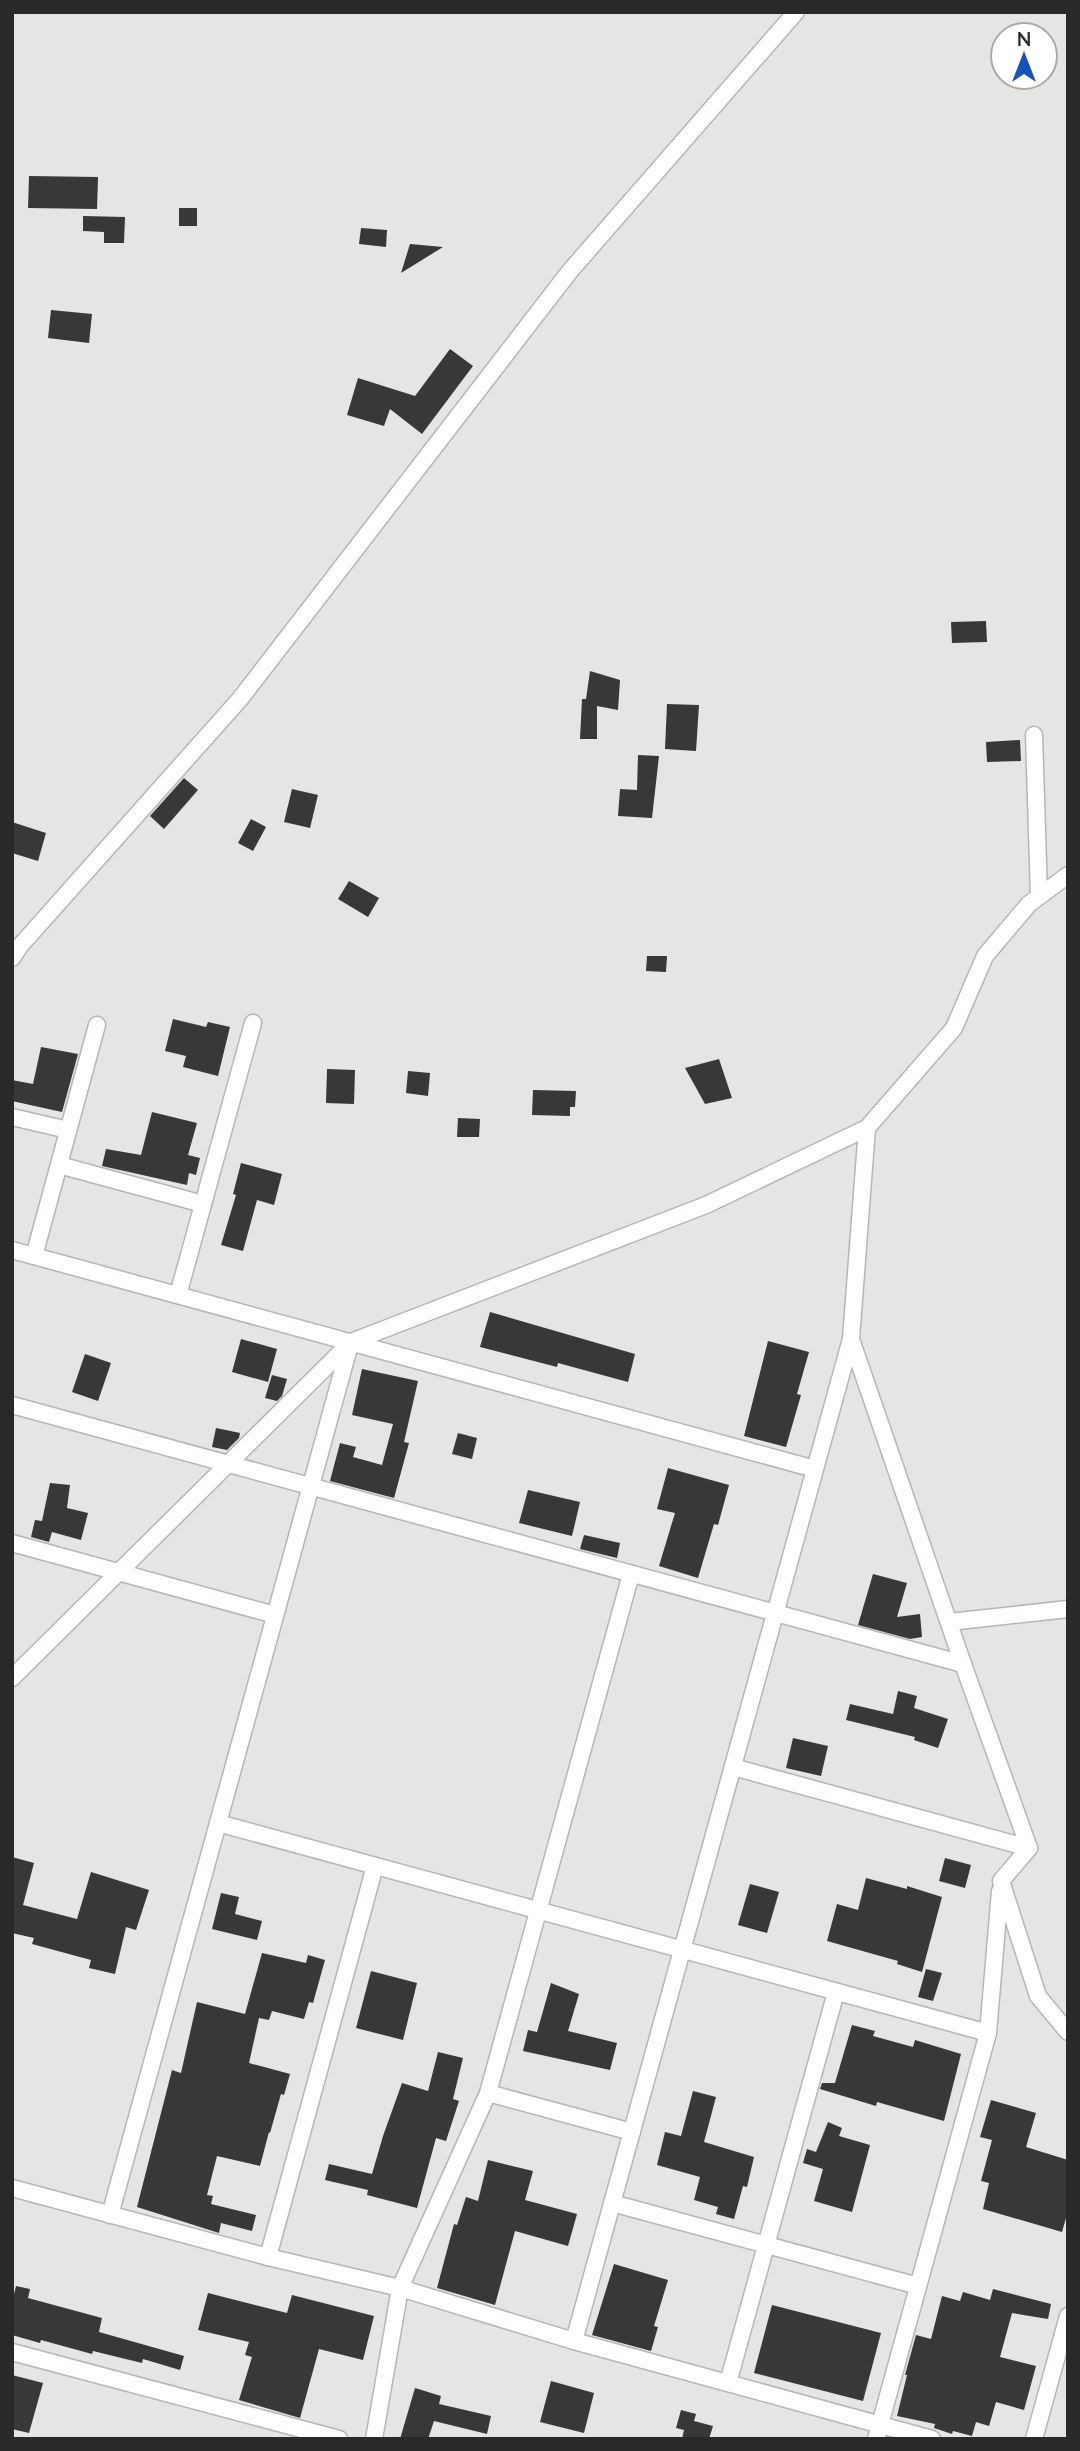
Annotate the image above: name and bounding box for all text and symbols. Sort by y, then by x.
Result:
north arrow [989,21,1059,91]
text: N [1017,27,1031,50]

